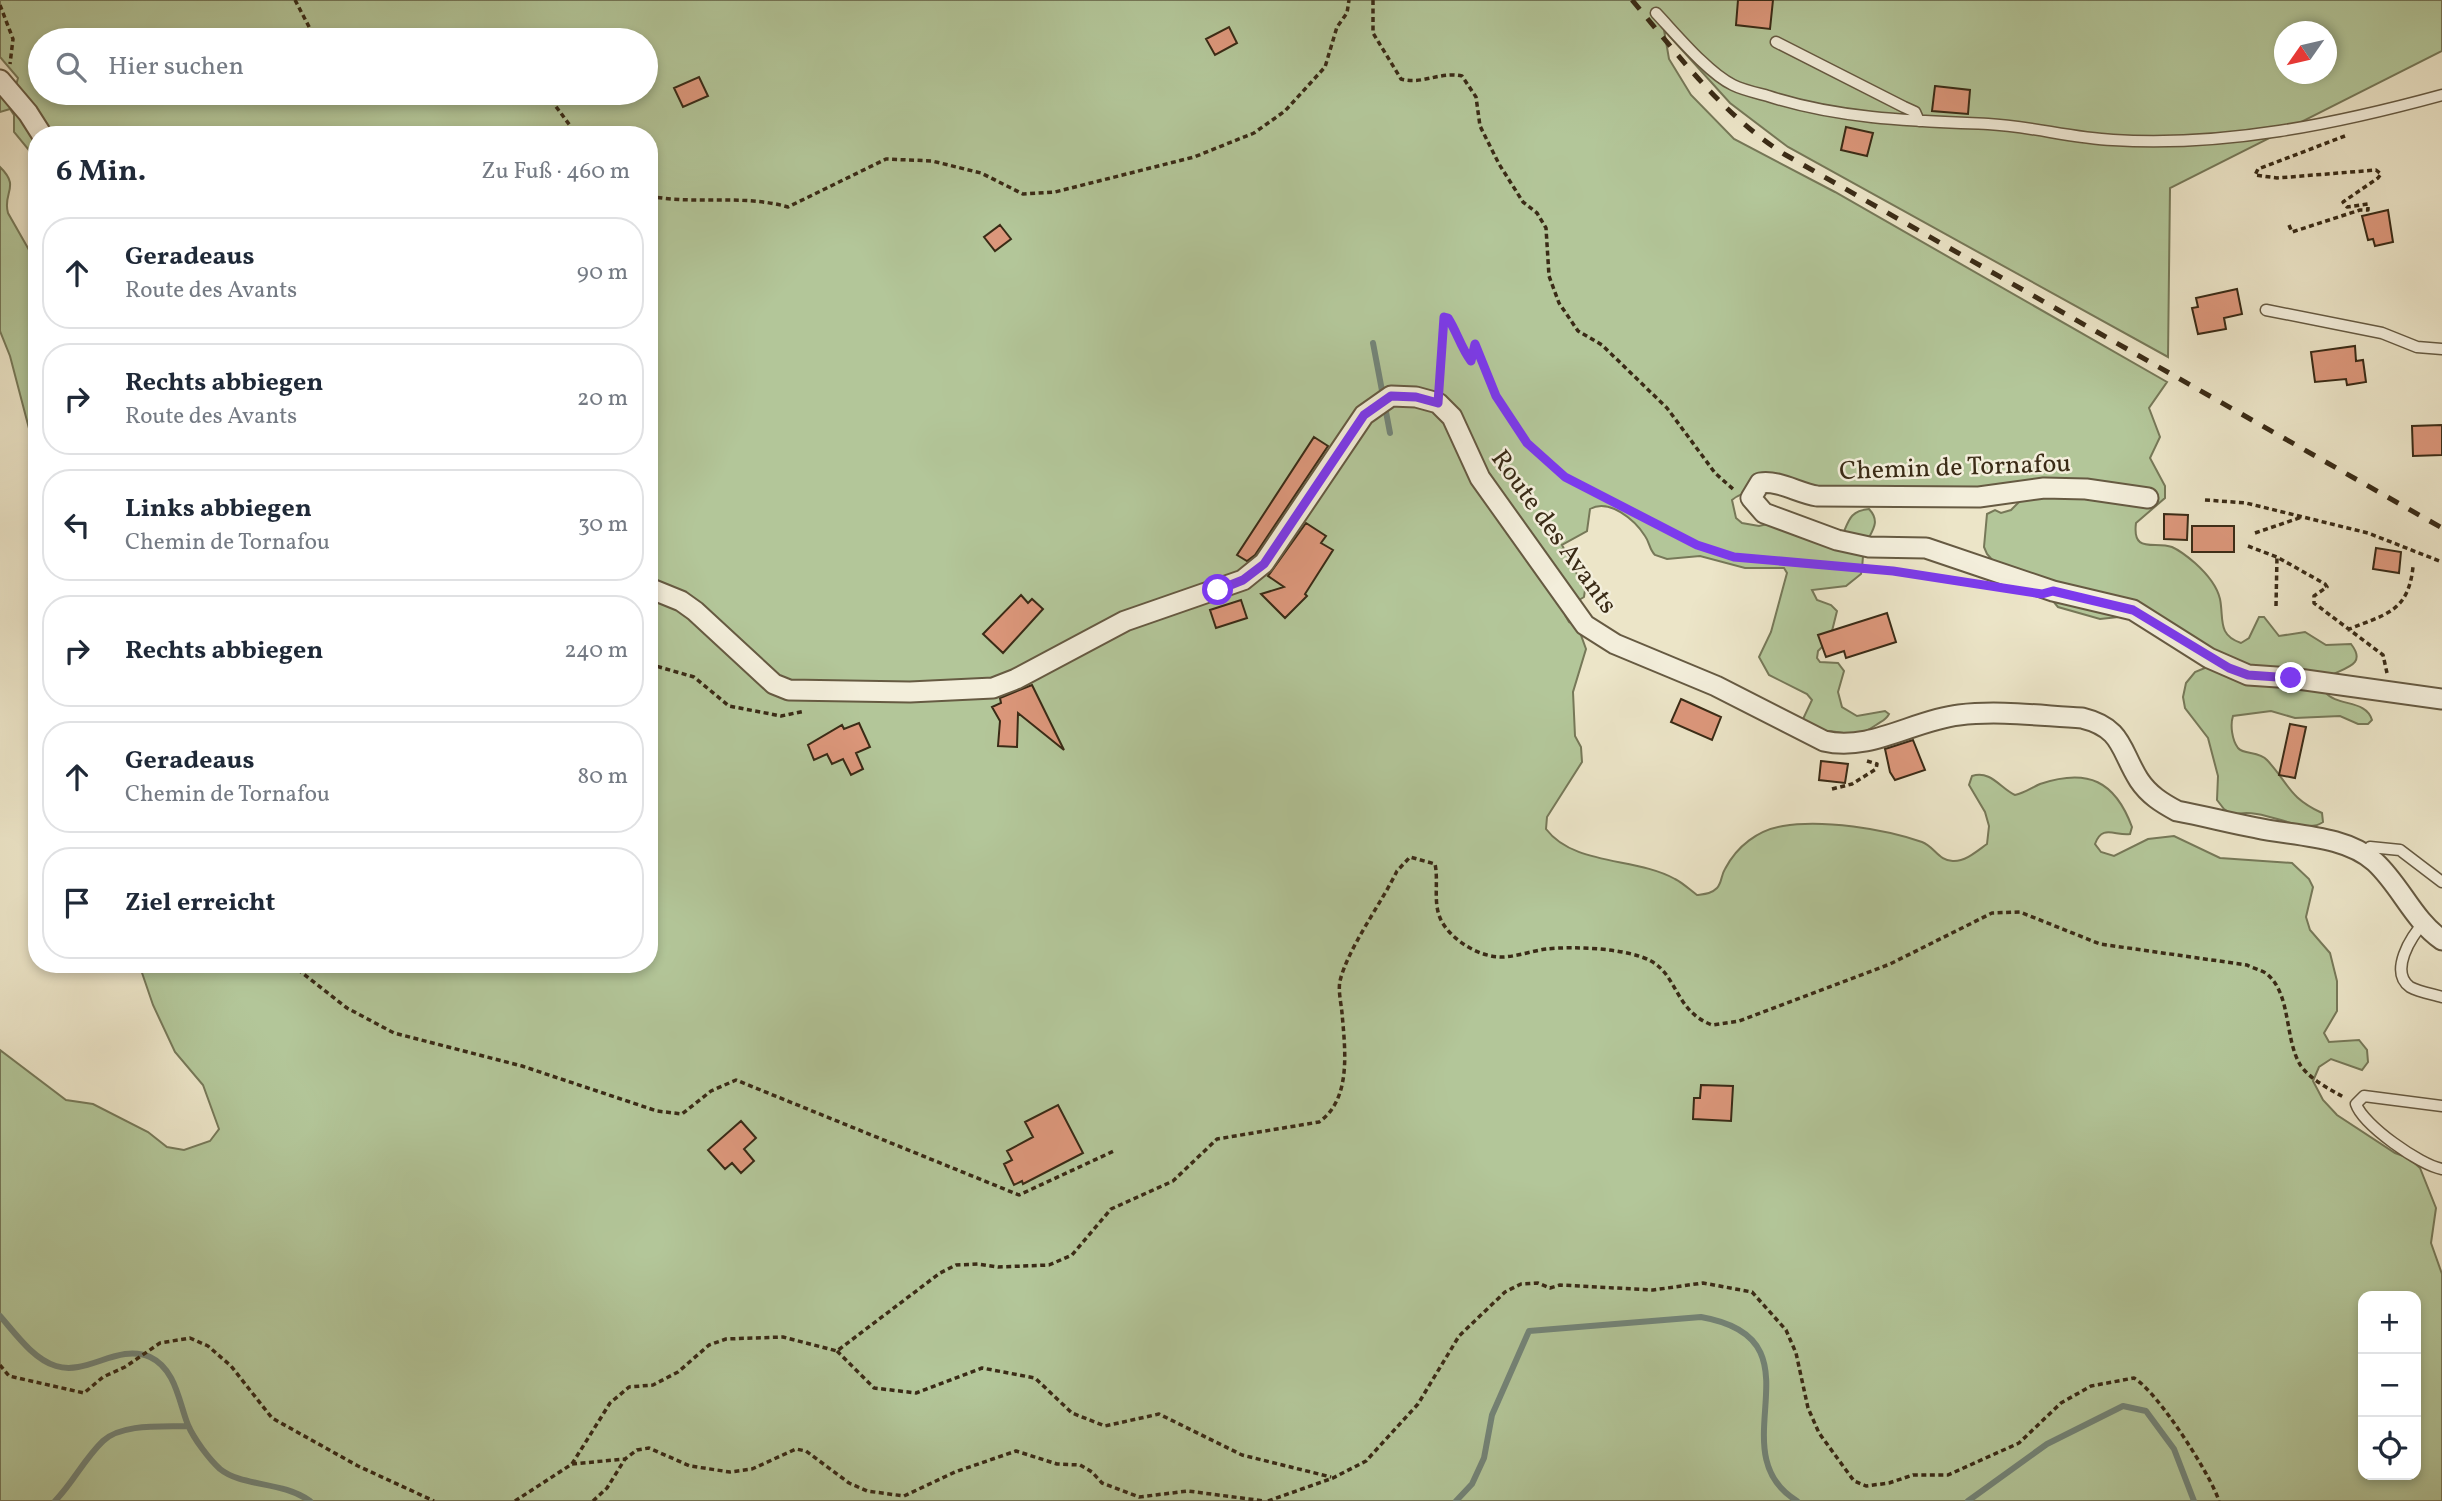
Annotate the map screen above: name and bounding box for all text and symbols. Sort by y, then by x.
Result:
north arrow [2274,21,2337,84]
search box [28,28,658,105]
icon: search [52,48,90,86]
text: Hier suchen [108,49,244,85]
text: 6 Min. [56,151,146,193]
text: Zu Fuß · 460 m [481,156,630,188]
text: Geradeaus [125,239,254,275]
icon: ahead [58,254,96,292]
text: 90 m [577,257,628,289]
text: Route des Avants [125,275,297,307]
text: Rechts abbiegen [125,365,323,401]
icon: right [58,380,96,418]
text: 20 m [577,383,628,415]
text: Route des Avants [125,401,297,433]
street label: Route des Avants [1482,443,1625,622]
street label: Chemin de Tornafou [1839,446,2072,490]
text: Links abbiegen [125,491,312,527]
icon: left [58,506,96,544]
text: 30 m [578,509,628,541]
text: Chemin de Tornafou [125,527,330,559]
route start [1202,574,1233,605]
icon: right [58,632,96,670]
text: Rechts abbiegen [125,633,323,669]
text: 240 m [564,635,628,667]
route end [2275,662,2306,693]
text: Geradeaus [125,743,254,779]
icon: ahead [58,758,96,796]
text: 80 m [578,761,628,793]
text: Chemin de Tornafou [125,779,330,811]
icon: arrive [58,884,96,922]
text: Ziel erreicht [125,885,275,921]
map controls [2358,1291,2421,1480]
button: + [2358,1291,2421,1354]
button: − [2358,1354,2421,1417]
button: locate [2358,1417,2421,1480]

